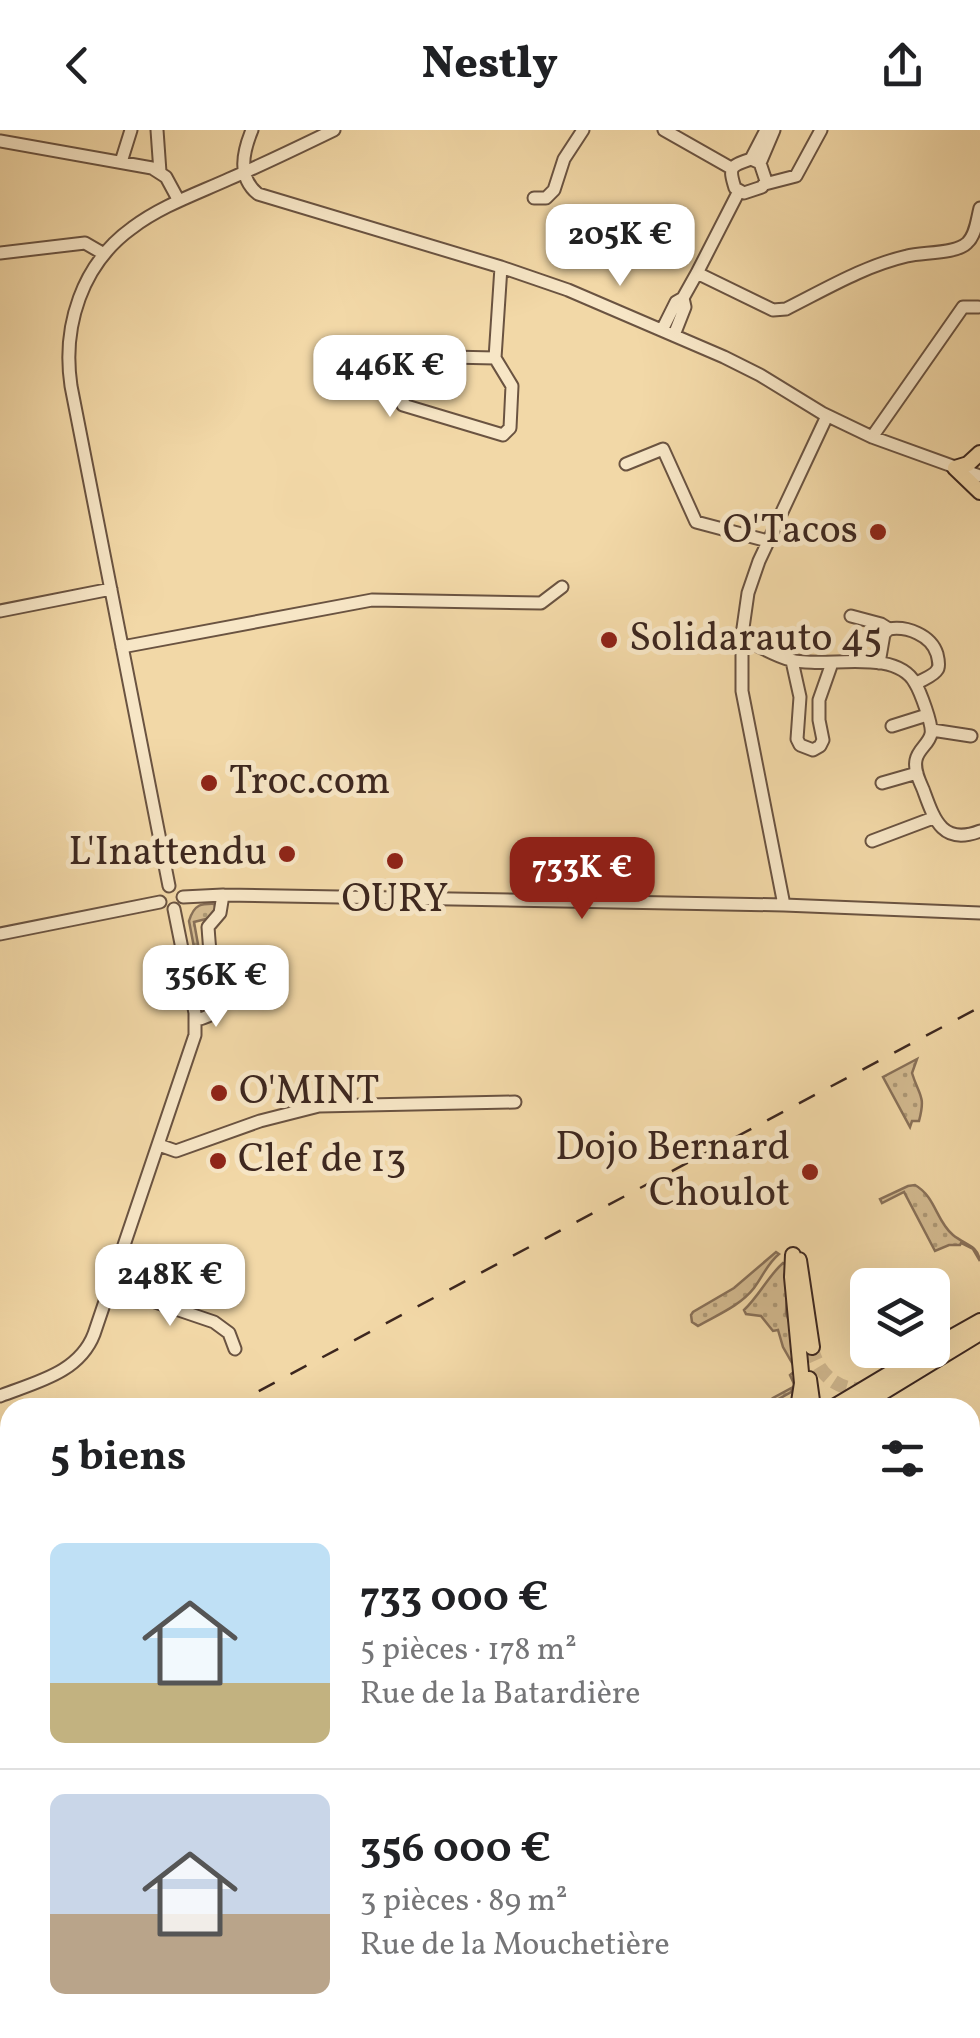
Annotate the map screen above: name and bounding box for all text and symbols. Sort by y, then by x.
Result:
text: Nestly [422,34,558,97]
icon: back [50,38,105,93]
icon: share [875,38,930,93]
pin: 205K € [539,204,701,289]
text: 205K € [568,214,672,258]
pin: 446K € [309,335,471,420]
text: 446K € [335,345,445,389]
place label: O'Tacos [723,504,858,560]
marker: O'Tacos [867,521,889,543]
place label: Solidarauto 45 [629,612,883,668]
marker: Solidarauto 45 [598,629,620,651]
place label: Troc.com [229,755,390,811]
marker: Troc.com [198,772,220,794]
place label: L'Inattendu [68,826,267,882]
pin: 733K € [501,837,663,922]
marker: L'Inattendu [276,843,298,865]
text: 733K € [532,847,632,891]
marker: OURY [384,850,406,872]
place label: OURY [342,873,448,929]
pin: 356K € [135,945,297,1030]
text: 356K € [165,955,267,999]
place label: O'MINT [239,1065,379,1121]
marker: O'MINT [208,1082,230,1104]
place label: Dojo Bernard Choulot [555,1121,790,1223]
place label: Clef de 13 [238,1133,406,1189]
marker: Clef de 13 [207,1150,229,1172]
marker: Dojo Bernard Choulot [799,1161,821,1183]
pin: 248K € [89,1244,251,1329]
text: 248K € [117,1254,223,1298]
map controls [850,1268,950,1368]
button: layers [850,1268,950,1368]
text: 5 biens [50,1429,186,1488]
icon: filters [875,1431,930,1486]
text: 733 000 € [360,1570,548,1629]
icon: home [130,1583,250,1703]
text: 5 pièces · 178 m² [360,1629,577,1673]
text: Rue de la Batardière [360,1673,640,1717]
text: 356 000 € [360,1821,551,1880]
icon: home [130,1834,250,1954]
text: 3 pièces · 89 m² [360,1880,568,1924]
text: Rue de la Mouchetière [360,1924,670,1968]

